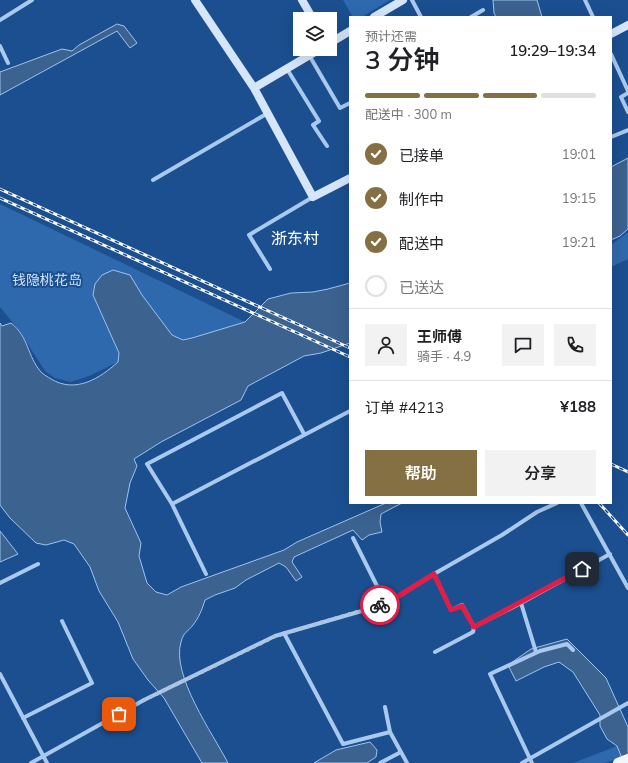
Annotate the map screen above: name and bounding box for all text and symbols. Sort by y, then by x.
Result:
map controls [293,12,337,56]
button: layers [293,12,337,56]
text: 预计还需 [365,28,417,44]
text: 19:29–19:34 [509,41,596,60]
text: 3 分钟 [365,43,440,76]
text: 配送中 · 300 m [365,106,452,122]
icon: check [365,143,387,165]
text: 已接单 [399,146,444,165]
text: 19:01 [562,146,596,162]
icon: check [365,187,387,209]
text: 制作中 [399,190,444,209]
text: 19:15 [562,190,596,206]
district label: 浙东村 [271,228,319,248]
icon: check [365,231,387,253]
text: 配送中 [399,234,444,253]
text: 19:21 [562,234,596,250]
park label: 钱隐桃花岛 [12,271,82,289]
text: 已送达 [399,278,444,297]
button: person [365,324,407,366]
button: chat [502,324,544,366]
button: phone [554,324,596,366]
text: 王师傅 [417,327,462,346]
text: 骑手 · 4.9 [417,348,471,364]
text: ¥188 [560,397,596,416]
text: 订单 #4213 [365,398,444,417]
button: 帮助 [365,450,477,496]
button: 分享 [485,450,596,496]
pin [565,552,599,586]
icon: home [571,558,593,580]
courier [360,585,400,625]
icon: bike [369,594,391,616]
pin [102,697,136,731]
icon: bag [108,703,130,725]

